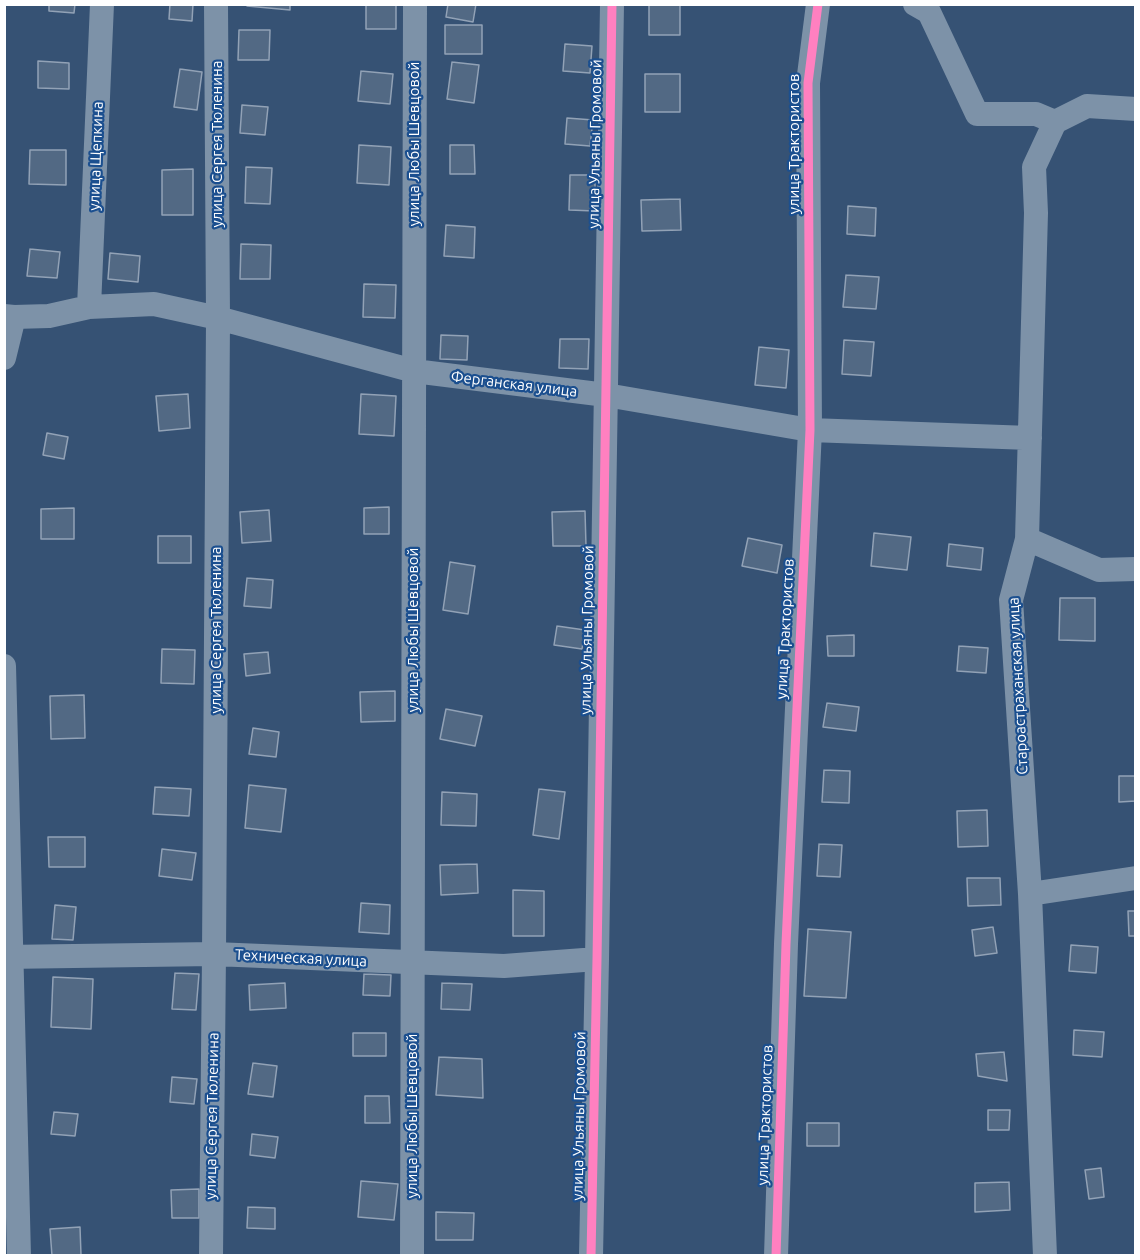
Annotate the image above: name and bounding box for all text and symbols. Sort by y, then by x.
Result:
street label: улица Ульяны Громовой [585,59,605,229]
street label: улица Сергея Тюленина [208,60,226,228]
street label: улица Любы Шевцовой [405,62,423,226]
street label: улица Трактористов [785,74,803,214]
street label: улица Щепкина [85,101,107,211]
street label: Ферганская улица [450,367,578,401]
street label: улица Ульяны Громовой [577,545,597,715]
street label: улица Сергея Тюленина [207,546,225,714]
street label: улица Любы Шевцовой [404,548,422,712]
street label: улица Трактористов [772,558,798,700]
street label: Староастраханская улица [1004,597,1032,775]
street label: Техническая улица [234,946,368,970]
street label: улица Ульяны Громовой [569,1031,589,1201]
street label: улица Сергея Тюленина [202,1032,222,1200]
street label: улица Любы Шевцовой [403,1034,421,1198]
street label: улица Трактористов [754,1044,776,1186]

